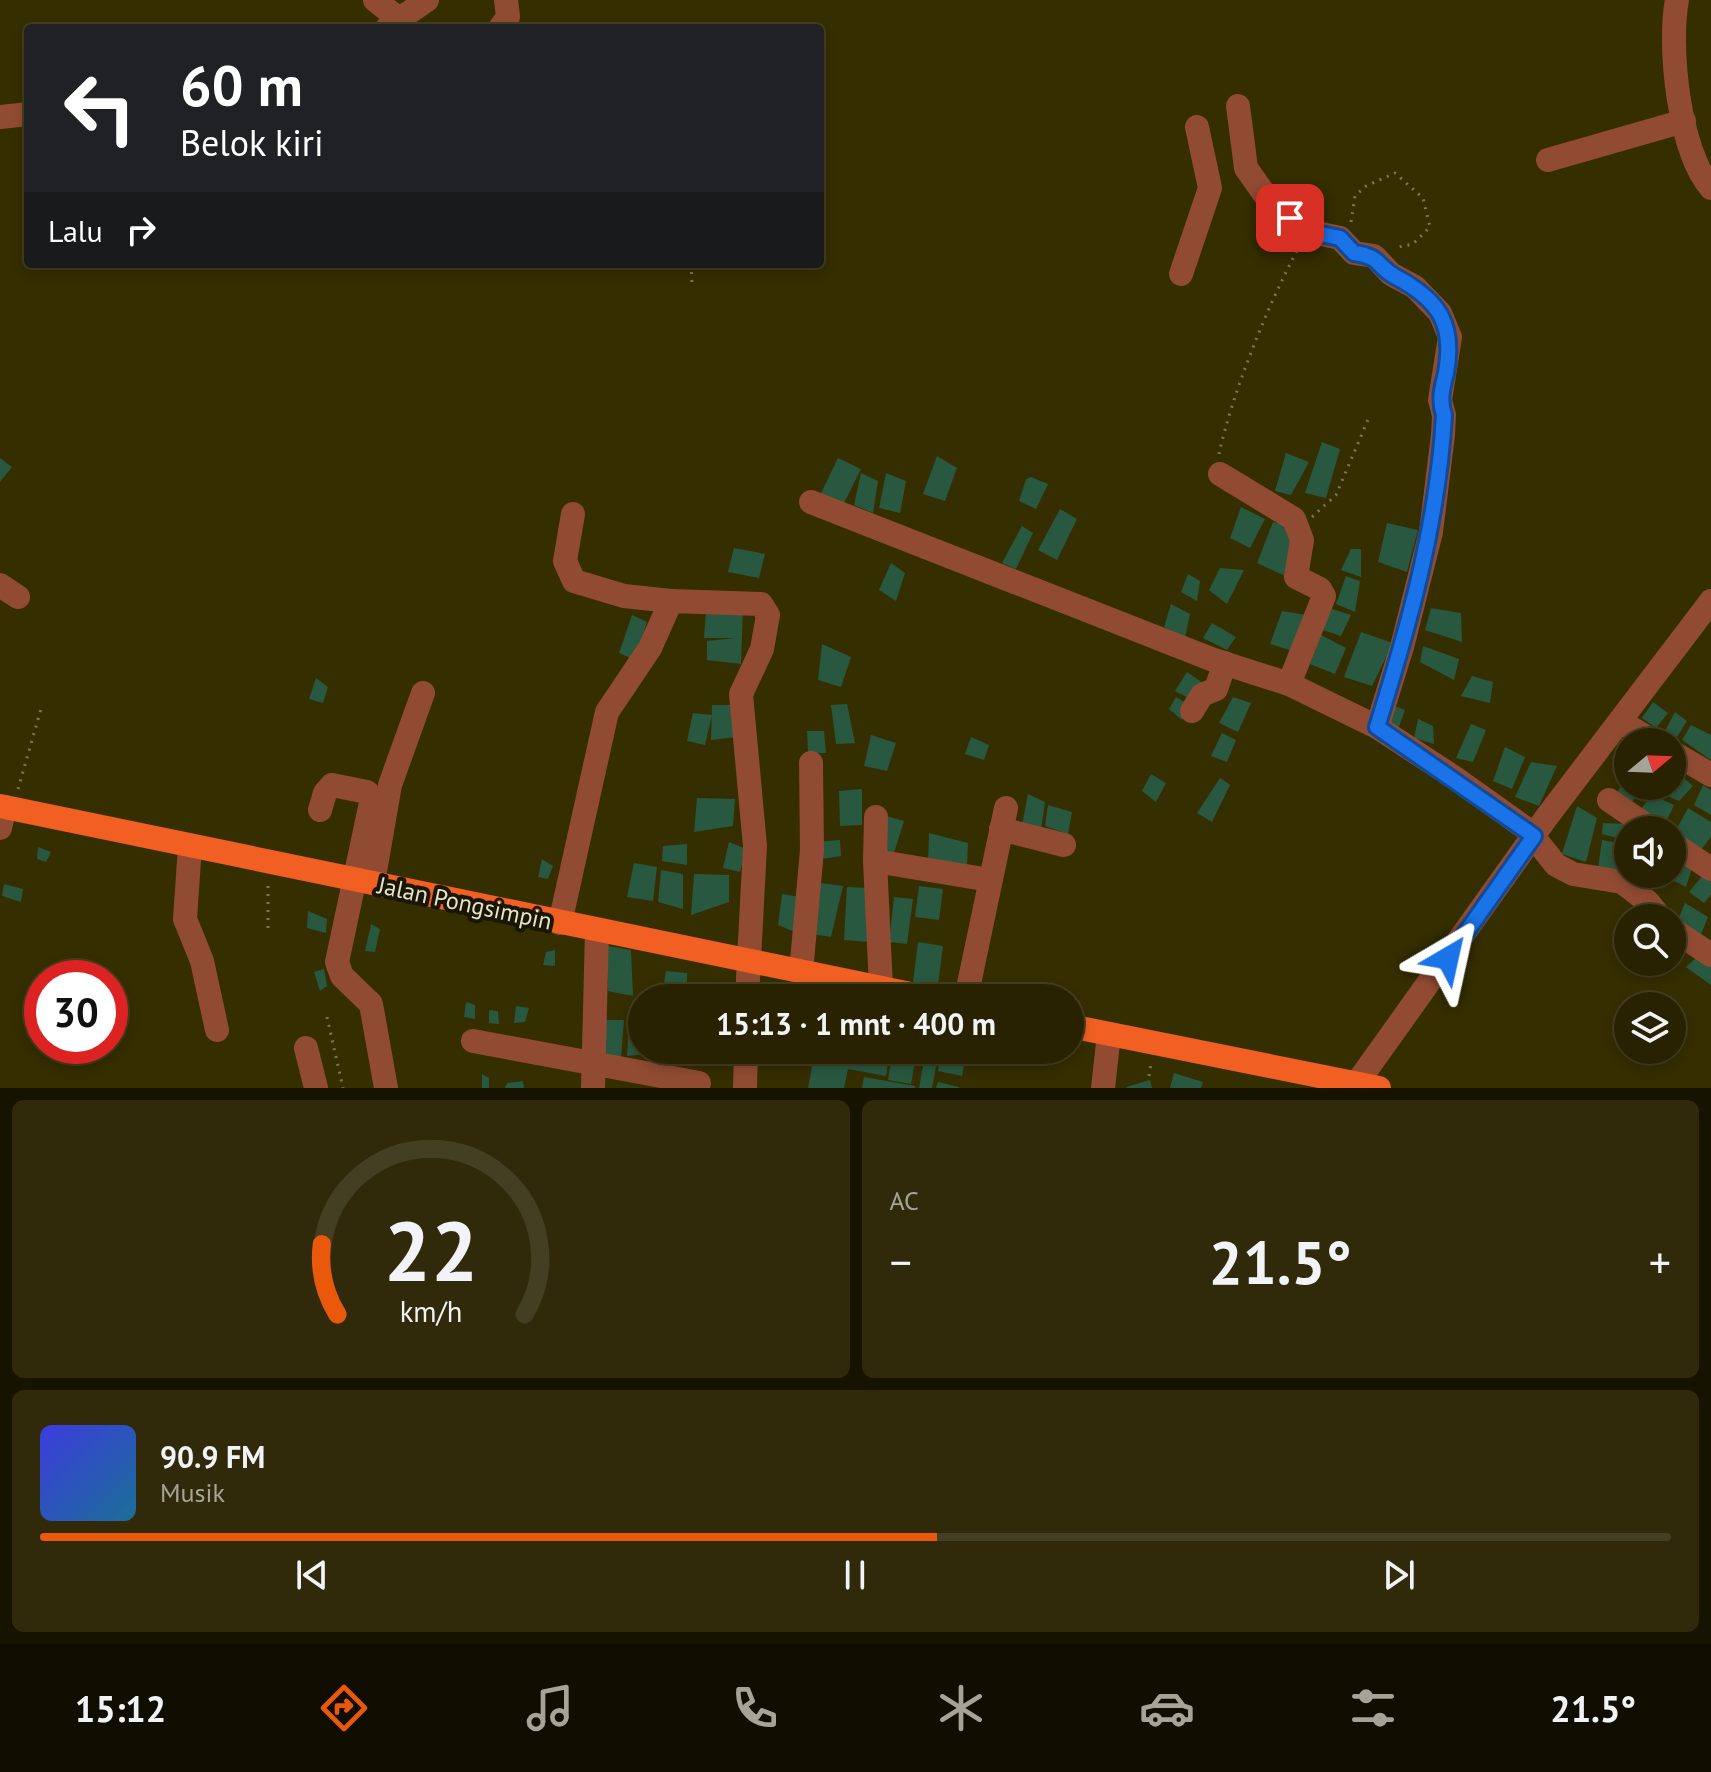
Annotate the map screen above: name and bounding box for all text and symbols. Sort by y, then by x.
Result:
text: 60 m [180,49,303,121]
icon: left [48,56,152,160]
text: Belok kiri [180,119,324,166]
pin [1256,184,1324,252]
icon: arrive [1268,196,1312,240]
icon: right [119,208,163,252]
text: Lalu [48,211,103,250]
north arrow [1614,728,1686,800]
map controls [1614,728,1686,1064]
button: sound [1614,816,1686,888]
street label: Jalan Pongsimpin [374,869,555,937]
button: search [1614,904,1686,976]
position arrow [1406,916,1490,1000]
speed limit sign: 30 [24,960,128,1064]
button: layers [1614,992,1686,1064]
text: 15:13 · 1 mnt · 400 m [716,1004,996,1043]
text: AC [890,1184,919,1217]
text: 22 [384,1196,478,1304]
text: 21.5° [1209,1223,1352,1301]
text: − [890,1233,912,1290]
text: + [1649,1233,1671,1290]
text: km/h [399,1293,462,1330]
text: 90.9 FM [160,1437,265,1476]
text: Musik [160,1476,225,1509]
icon: previous [290,1553,334,1597]
icon: pause [833,1553,877,1597]
icon: next [1377,1553,1421,1597]
icon: directions [316,1680,372,1736]
icon: music [522,1680,578,1736]
icon: phone [727,1680,783,1736]
icon: climate [933,1680,989,1736]
icon: car [1139,1680,1195,1736]
icon: filters [1345,1680,1401,1736]
text: 15:12 [75,1685,166,1732]
text: 21.5° [1550,1685,1636,1732]

